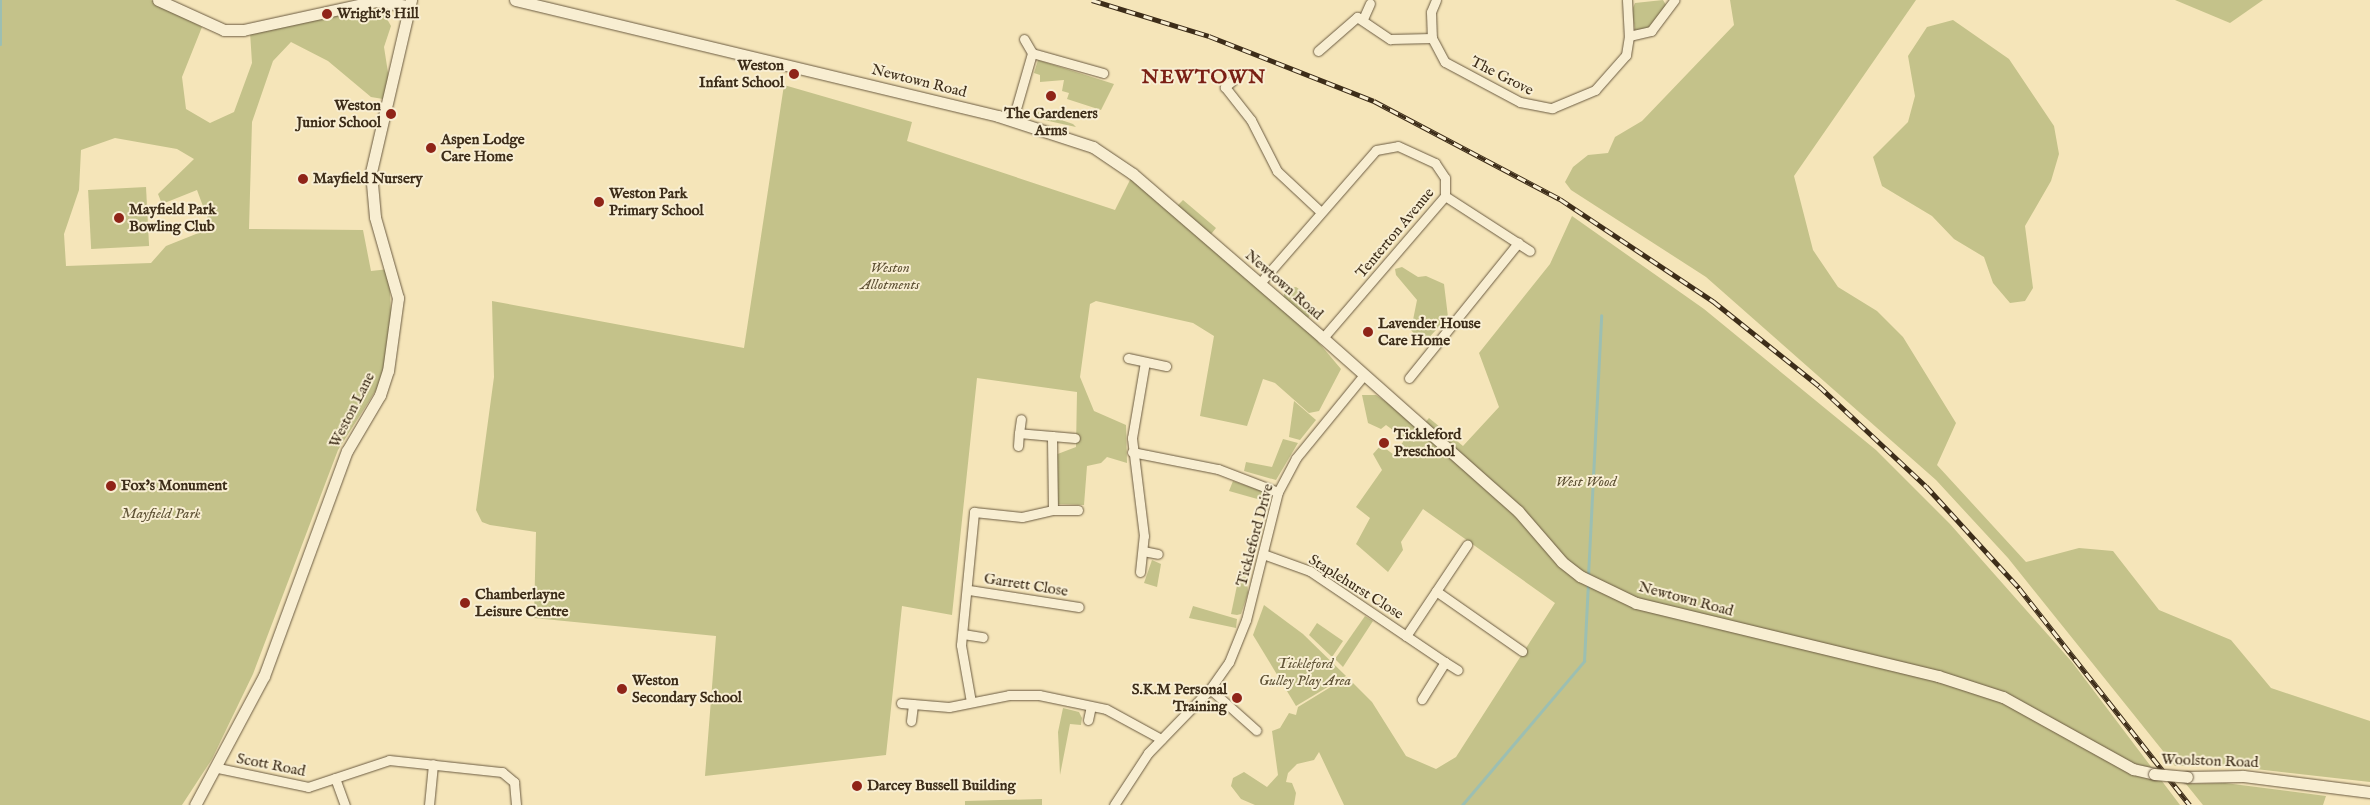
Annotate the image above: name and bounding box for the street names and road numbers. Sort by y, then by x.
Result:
street label: The Grove [1468,53,1536,99]
street label: Newtown Road [870,60,968,102]
street label: Tenterton Avenue [1352,184,1438,282]
street label: Newtown Road [1241,246,1327,324]
street label: Weston Lane [325,369,379,451]
street label: Tickleford Drive [1233,482,1277,588]
street label: Staplehurst Close [1305,551,1407,623]
street label: Garrett Close [983,569,1069,601]
street label: Newtown Road [1637,578,1735,620]
street label: Scott Road [235,750,307,780]
street label: Woolston Road [2161,750,2259,772]

